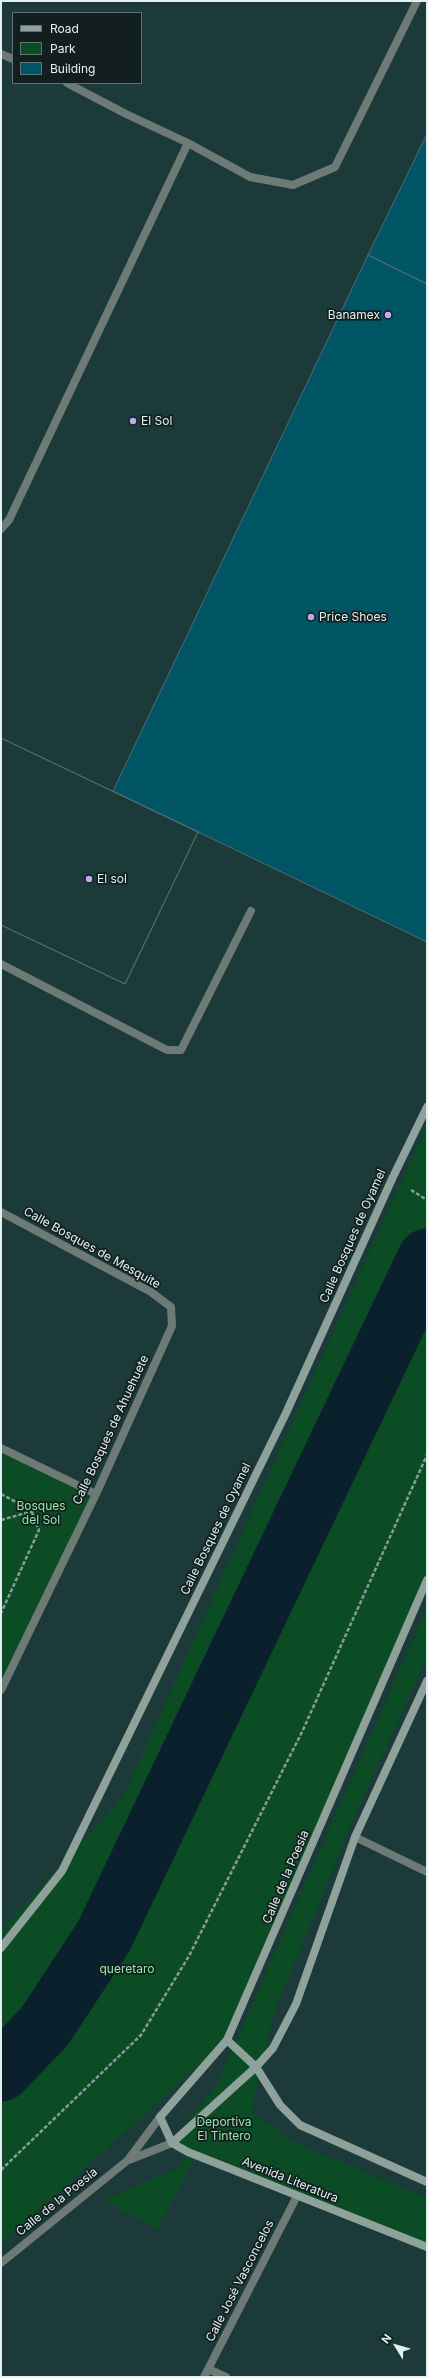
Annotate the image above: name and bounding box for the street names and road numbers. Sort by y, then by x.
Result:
street label: Calle Bosques de Oyamel [317,1167,389,1305]
street label: Calle Bosques de Mesquite [21,1204,163,1292]
street label: Calle Bosques de Ahuehuete [70,1353,152,1507]
street label: Calle Bosques de Oyamel [178,1461,254,1597]
street label: Calle de la Poesía [260,1828,312,1926]
street label: Avenida Literatura [240,2154,340,2206]
street label: Calle de la Poesía [14,2165,100,2239]
street label: Calle José Vasconcelos [203,2218,277,2344]

